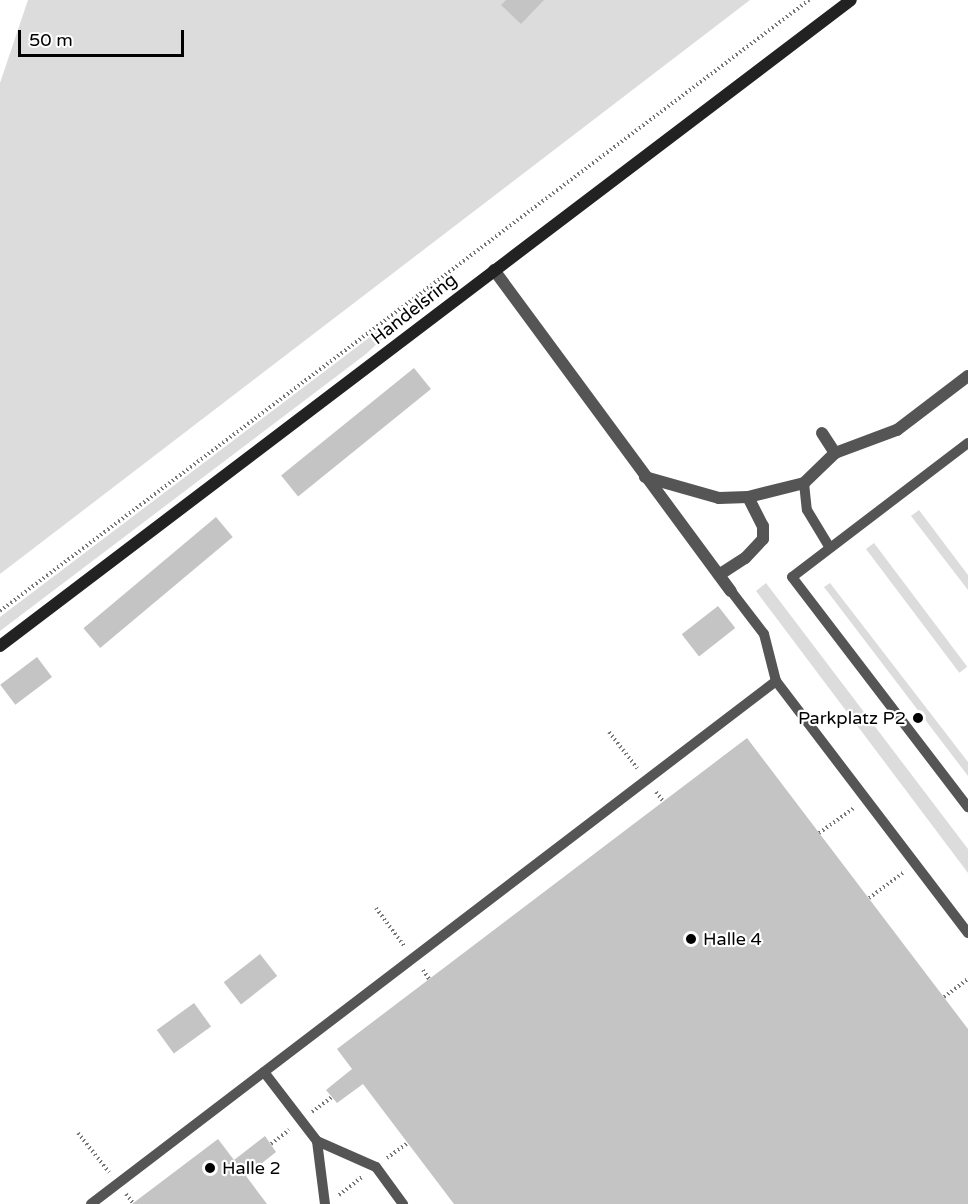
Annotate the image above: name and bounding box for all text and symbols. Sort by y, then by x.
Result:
scale bar [21,18,188,56]
text: 50 m [29,29,73,51]
street label: Handelsring [367,269,461,349]
place label: Parkplatz P2 [798,707,906,729]
marker: Parkplatz P2 [911,711,925,725]
place label: Halle 4 [703,928,762,950]
marker: Halle 4 [684,932,698,946]
place label: Halle 2 [222,1157,281,1179]
marker: Halle 2 [203,1161,217,1175]

